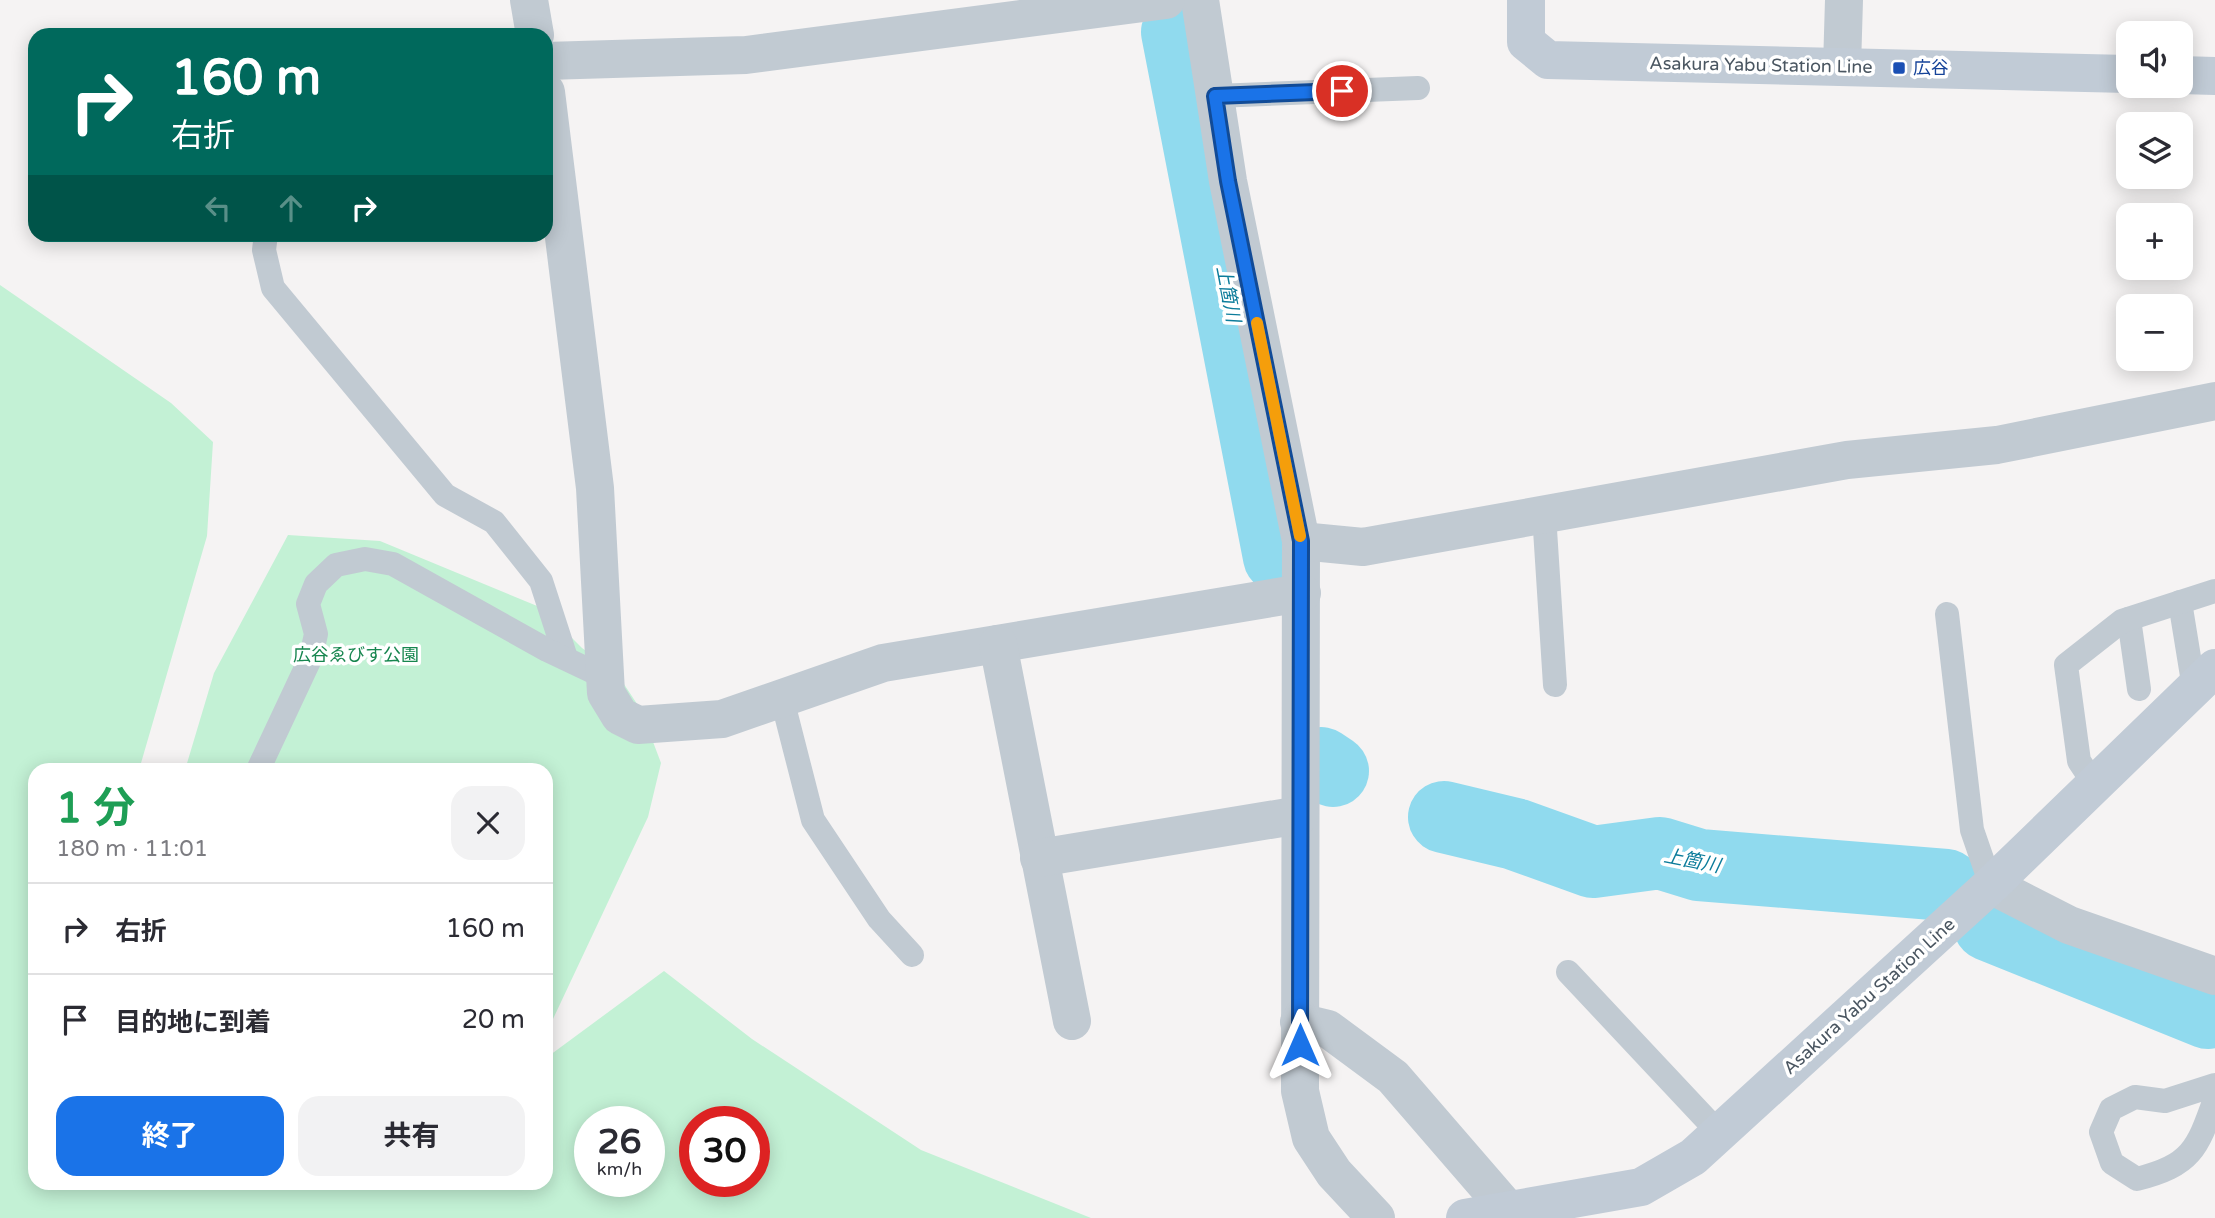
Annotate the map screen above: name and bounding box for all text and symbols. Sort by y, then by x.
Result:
map controls [2116,21,2193,371]
button: sound [2116,21,2193,98]
text: 160 m [171,49,321,108]
street label: Asakura Yabu Station Line [1649,52,1873,78]
icon: right [56,56,147,147]
place label: 広谷 [1913,57,1949,79]
marker: 広谷 [1891,60,1907,76]
pin [1312,61,1372,121]
icon: arrive [1323,72,1361,110]
button: layers [2116,112,2193,189]
text: 右折 [171,117,235,155]
icon: left [199,189,237,227]
icon: ahead [272,189,310,227]
icon: right [345,189,383,227]
button: + [2116,203,2193,280]
water label: 上箇川 [1212,264,1245,326]
button: − [2116,294,2193,371]
park label: 広谷ゑびす公園 [293,644,419,666]
text: 1 分 [56,783,135,834]
button: close [451,786,525,860]
text: 180 m · 11:01 [56,835,208,863]
water label: 上箇川 [1662,845,1724,878]
icon: right [56,910,94,948]
text: 160 m [445,913,525,944]
street label: Asakura Yabu Station Line [1779,913,1959,1079]
text: 右折 [115,916,167,947]
icon: arrive [56,1001,94,1039]
text: 20 m [462,1004,525,1035]
text: 目的地に到着 [115,1007,271,1038]
position arrow [1263,1008,1337,1082]
button: 終了 [56,1096,284,1176]
button: 共有 [298,1096,525,1176]
speed limit sign: 30 [679,1106,770,1197]
text: 26 [598,1121,641,1163]
text: km/h [597,1158,642,1180]

